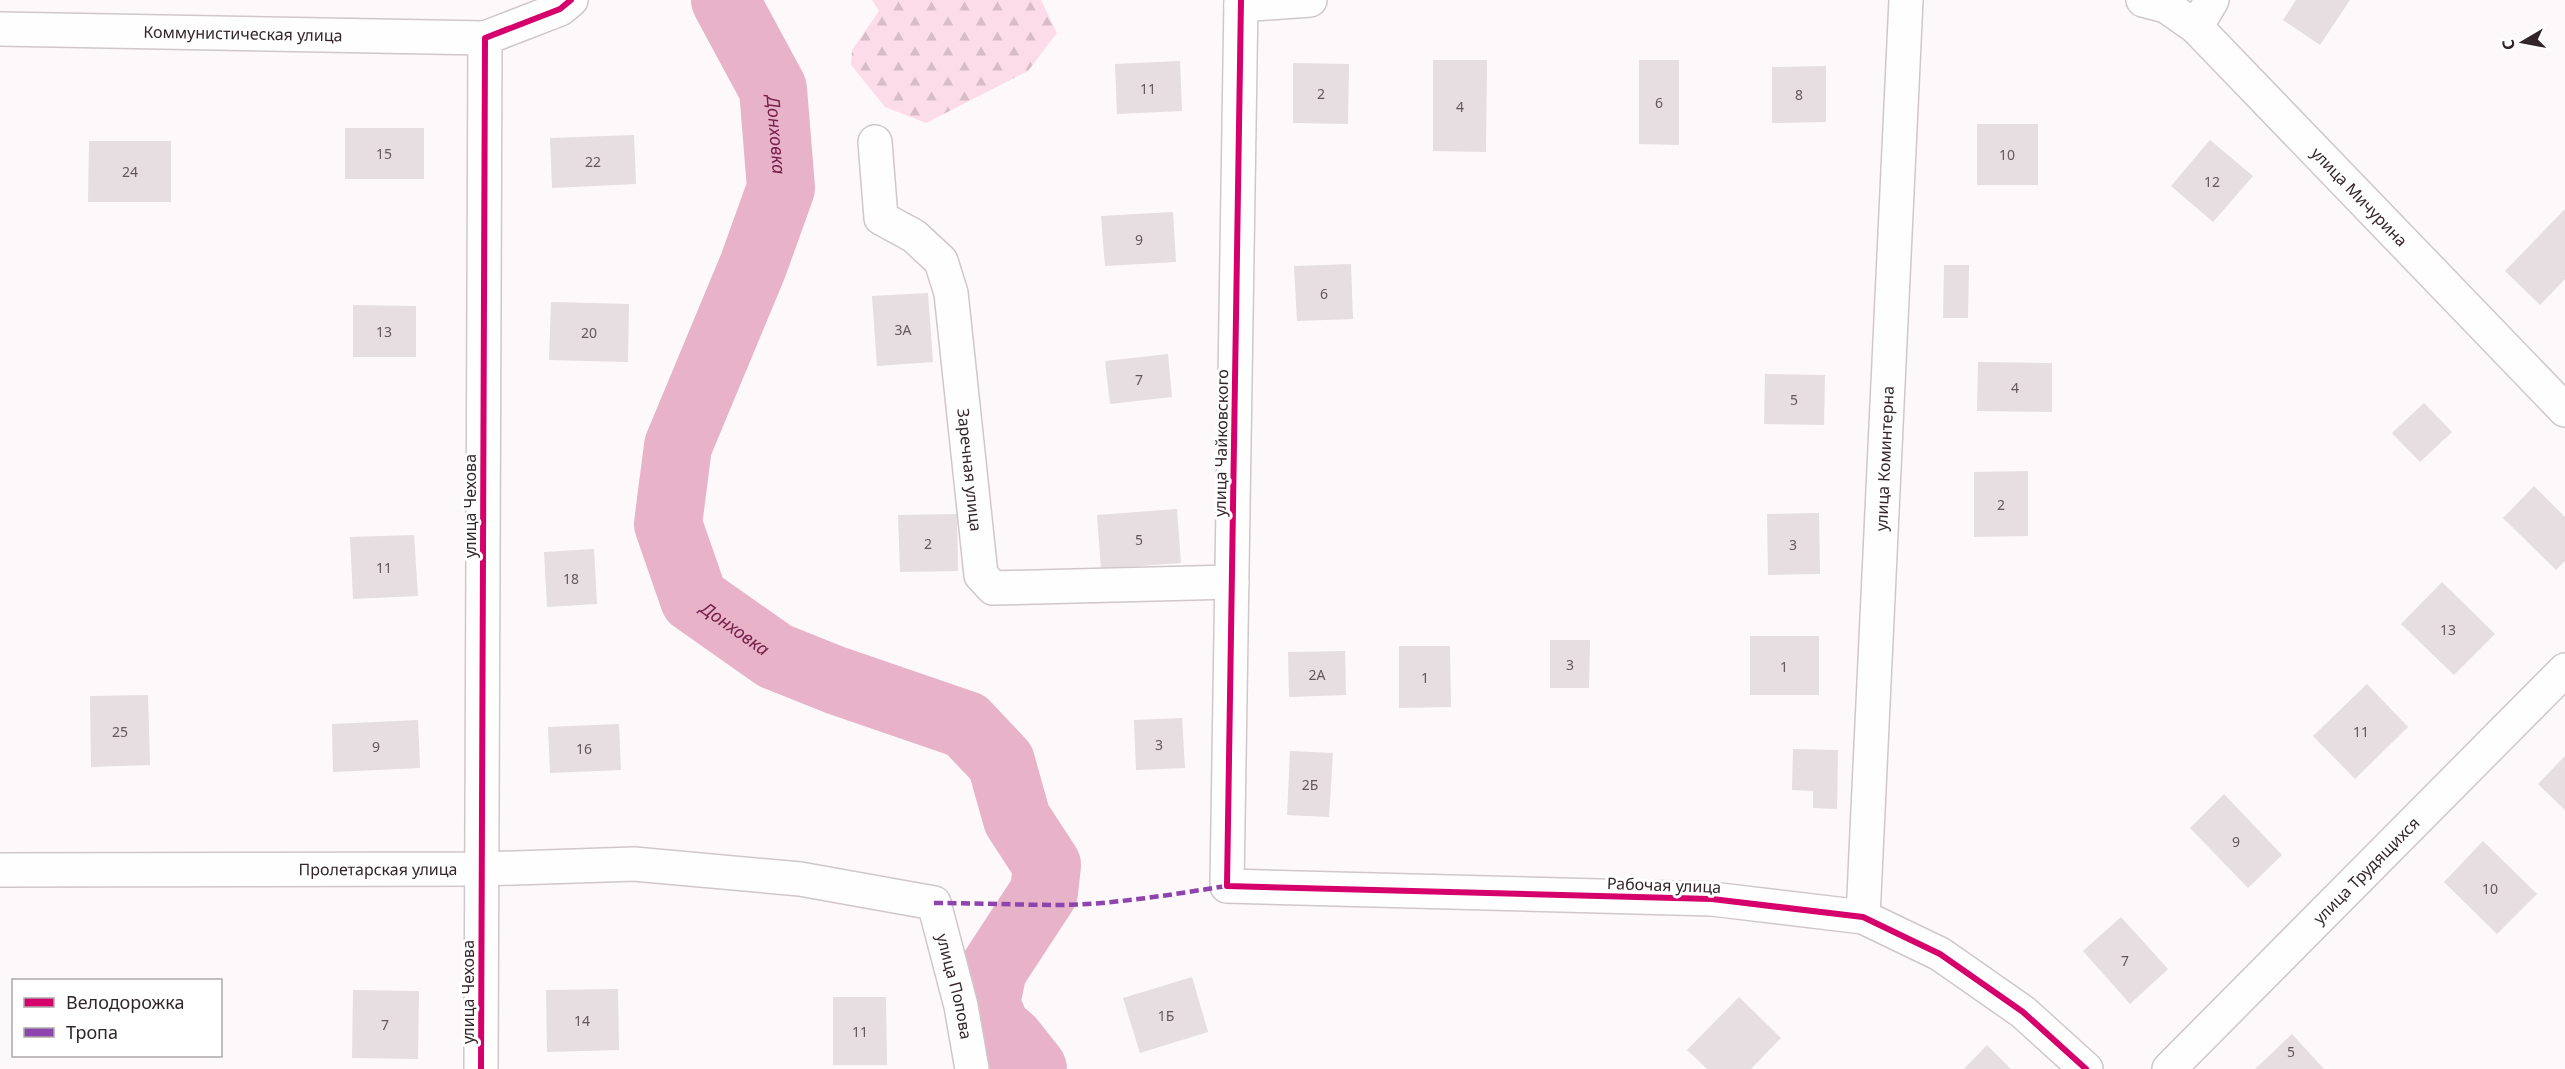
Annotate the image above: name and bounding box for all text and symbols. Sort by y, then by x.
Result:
north arrow [2493,12,2553,72]
street label: Коммунистическая улица [143,21,343,46]
text: С [2496,38,2520,52]
house number: 11 [1140,79,1156,98]
house number: 2 [1317,84,1325,103]
house number: 8 [1795,85,1803,104]
water label: Донховка [761,92,792,175]
house number: 6 [1655,93,1663,112]
house number: 4 [1456,97,1464,116]
street label: улица Мичурина [2306,142,2413,251]
house number: 15 [376,144,392,163]
house number: 10 [1999,145,2015,164]
house number: 22 [585,152,601,171]
house number: 24 [122,162,138,181]
house number: 12 [2204,172,2220,191]
house number: 9 [1135,230,1143,249]
house number: 6 [1320,284,1328,303]
house number: 3А [895,320,912,339]
house number: 13 [376,322,392,341]
house number: 20 [581,323,597,342]
street label: улица Чайковского [1209,369,1233,517]
house number: 7 [1135,370,1143,389]
house number: 4 [2011,378,2019,397]
street label: улица Коминтерна [1870,385,1899,532]
house number: 5 [1790,390,1798,409]
street label: Заречная улица [952,407,987,532]
street label: улица Чехова [459,454,481,558]
house number: 2 [1997,495,2005,514]
house number: 5 [1135,530,1143,549]
house number: 2 [924,534,932,553]
house number: 3 [1789,535,1797,554]
house number: 11 [376,558,392,577]
house number: 18 [563,569,579,588]
water label: Донховка [695,594,775,661]
house number: 13 [2440,620,2456,639]
house number: 3 [1566,655,1574,674]
house number: 1 [1780,657,1788,676]
house number: 2А [1309,665,1326,684]
house number: 1 [1421,668,1429,687]
house number: 25 [112,722,128,741]
house number: 11 [2353,722,2369,741]
house number: 3 [1155,735,1163,754]
house number: 9 [372,737,380,756]
house number: 16 [576,739,592,758]
house number: 2Б [1302,775,1318,794]
street label: улица Трудящихся [2308,812,2424,929]
house number: 9 [2232,832,2240,851]
street label: Пролетарская улица [299,858,457,880]
street label: Рабочая улица [1607,872,1721,898]
house number: 10 [2482,879,2498,898]
street label: улица Попова [932,931,978,1041]
street label: улица Чехова [457,940,479,1044]
house number: 7 [2121,951,2129,970]
legend [12,979,222,1057]
text: Велодорожка [66,990,184,1014]
house number: 1Б [1158,1006,1174,1025]
house number: 14 [574,1011,590,1030]
house number: 7 [381,1015,389,1034]
text: Тропа [66,1020,118,1044]
house number: 11 [852,1022,868,1041]
house number: 5 [2287,1042,2295,1061]

